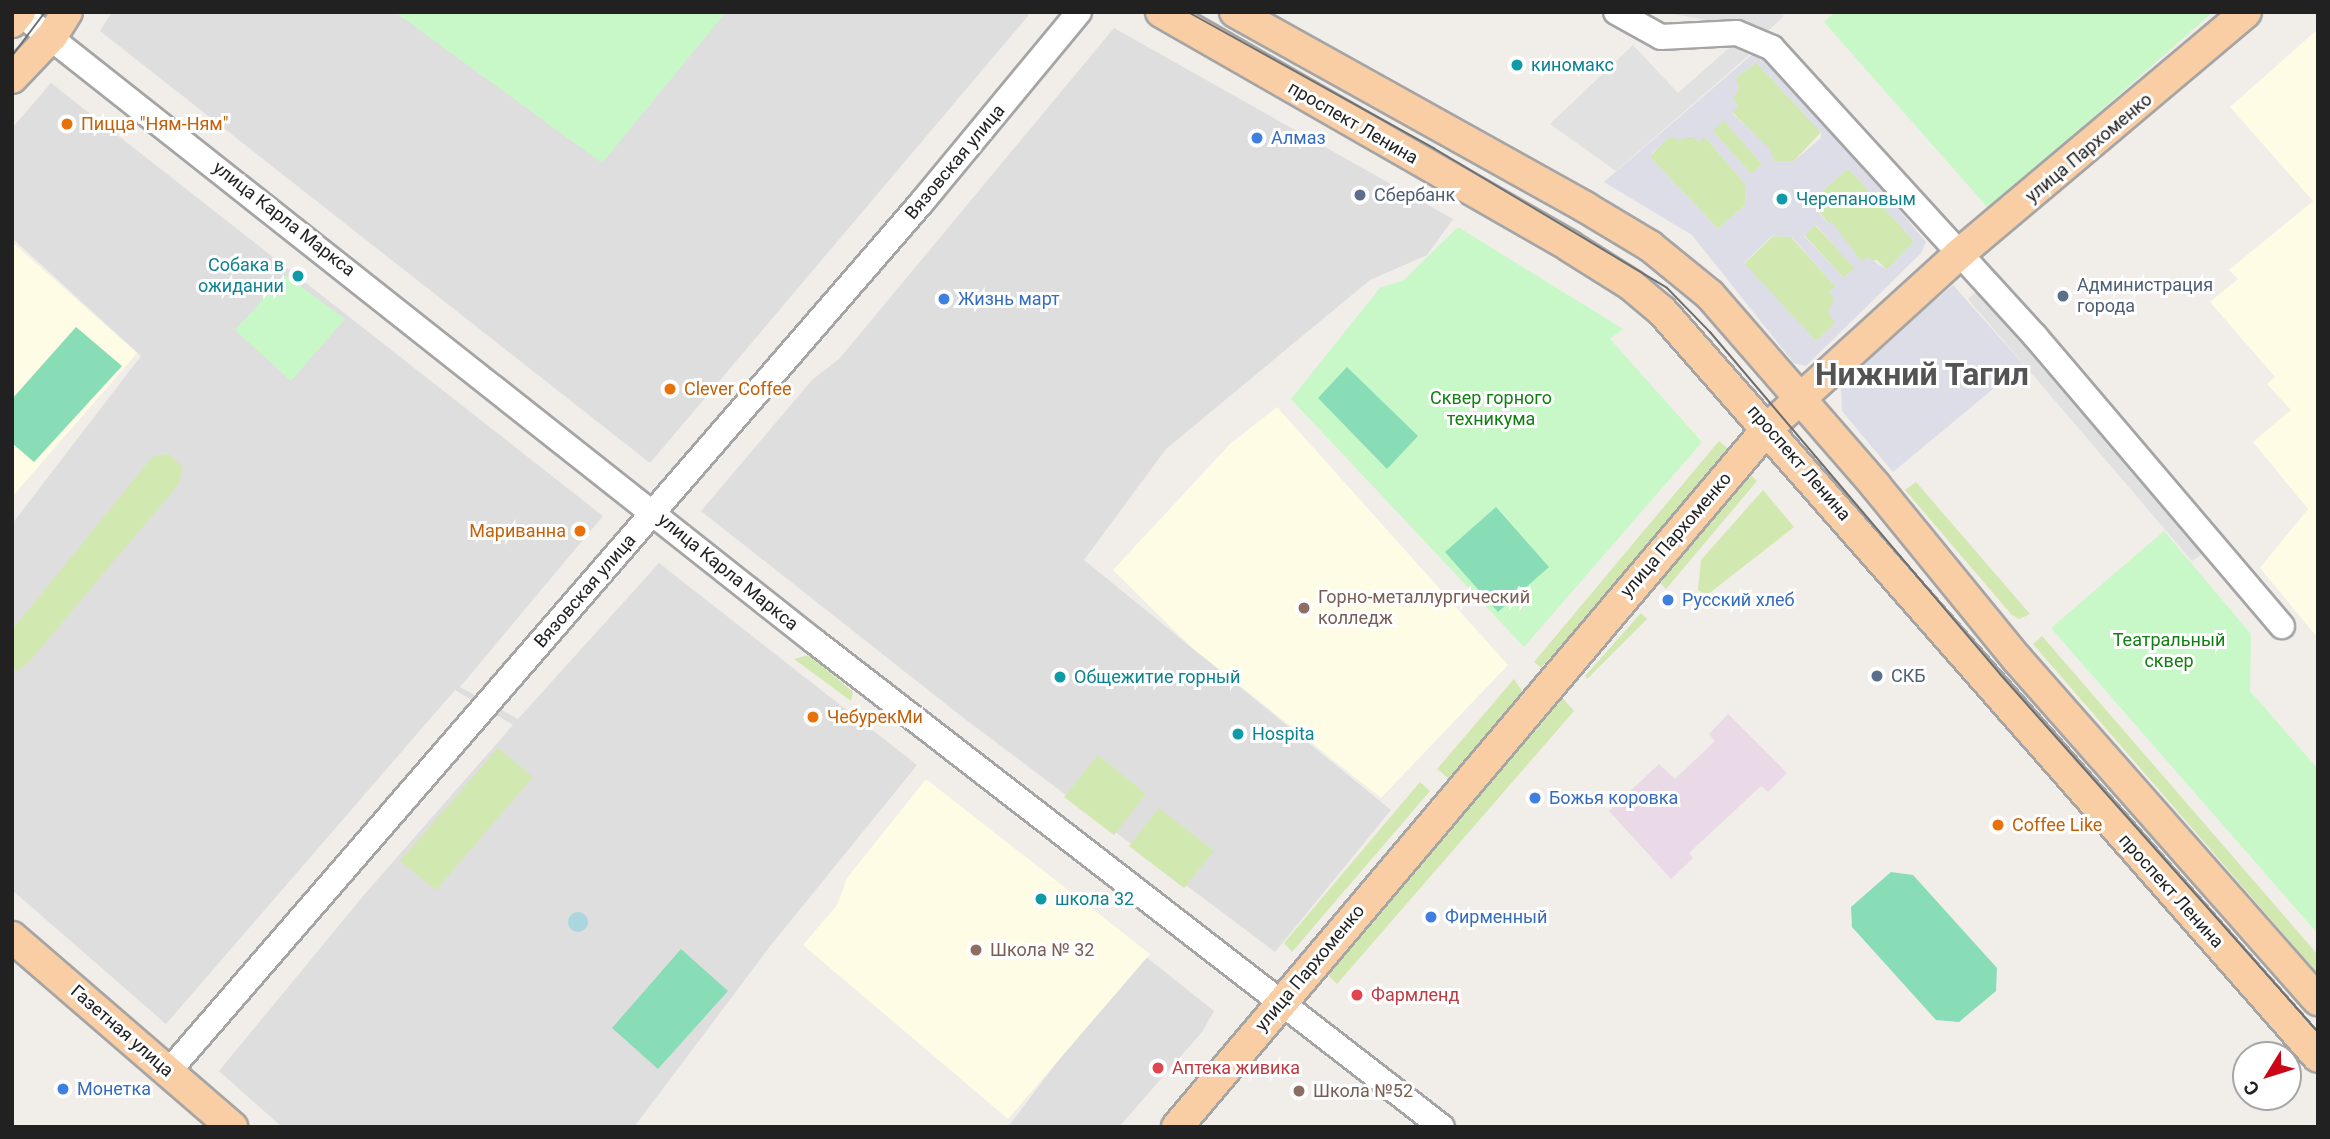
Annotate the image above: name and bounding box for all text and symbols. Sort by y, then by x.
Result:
place label: киномакс [1531,54,1614,76]
marker: киномакс [1509,57,1525,73]
street label: проспект Ленина [1284,77,1422,169]
street label: улица Пархоменко [2021,89,2157,207]
street label: Вязовская улица [901,100,1009,224]
place label: Пицца "Ням-Ням" [81,113,228,135]
marker: Пицца "Ням-Ням" [59,116,75,132]
place label: Алмаз [1271,127,1326,149]
marker: Алмаз [1249,130,1265,146]
street label: улица Карла Маркса [209,157,359,281]
place label: Сбербанк [1374,184,1455,206]
marker: Сбербанк [1352,187,1368,203]
place label: Черепановым [1796,188,1916,210]
marker: Черепановым [1774,191,1790,207]
place label: Собака в ожидании [198,255,284,298]
marker: Собака в ожидании [290,268,306,284]
place label: Администрация города [2077,275,2213,318]
place label: Жизнь март [958,288,1060,310]
marker: Администрация города [2055,288,2071,304]
marker: Жизнь март [936,291,952,307]
district label: Нижний Тагил [1815,355,2029,393]
place label: Clever Coffee [684,378,792,400]
marker: Clever Coffee [662,381,678,397]
park label: Сквер горного техникума [1430,388,1552,430]
street label: проспект Ленина [1743,401,1855,525]
street label: улица Пархоменко [1616,468,1736,602]
street label: улица Карла Маркса [653,509,803,635]
place label: Мариванна [469,520,566,542]
marker: Мариванна [572,523,588,539]
street label: Вязовская улица [530,530,640,652]
place label: Горно-металлургический колледж [1318,587,1530,630]
place label: Русский хлеб [1682,589,1795,611]
marker: Русский хлеб [1660,592,1676,608]
marker: Горно-металлургический колледж [1296,600,1312,616]
park label: Театральный сквер [2113,630,2225,672]
place label: СКБ [1891,665,1926,687]
place label: Общежитие горный [1074,666,1240,688]
marker: СКБ [1869,668,1885,684]
marker: Общежитие горный [1052,669,1068,685]
place label: ЧебурекМи [827,706,923,728]
marker: ЧебурекМи [805,709,821,725]
place label: Hospita [1252,723,1315,745]
marker: Hospita [1230,726,1246,742]
place label: Божья коровка [1549,787,1678,809]
marker: Божья коровка [1527,790,1543,806]
place label: Coffee Like [2012,814,2102,836]
marker: Coffee Like [1990,817,2006,833]
street label: проспект Ленина [2114,829,2228,953]
place label: школа 32 [1055,888,1134,910]
marker: школа 32 [1033,891,1049,907]
street label: улица Пархоменко [1251,900,1369,1036]
place label: Фирменный [1445,906,1547,928]
marker: Фирменный [1423,909,1439,925]
place label: Школа № 32 [990,939,1094,961]
marker: Школа № 32 [968,942,984,958]
street label: Газетная улица [66,980,178,1082]
place label: Фармленд [1371,984,1459,1006]
marker: Фармленд [1349,987,1365,1003]
north arrow [2232,1041,2302,1111]
place label: Аптека живика [1172,1057,1300,1079]
marker: Аптека живика [1150,1060,1166,1076]
text: С [2239,1076,2265,1100]
place label: Монетка [77,1078,151,1100]
place label: Школа №52 [1313,1080,1413,1102]
marker: Монетка [55,1081,71,1097]
marker: Школа №52 [1291,1083,1307,1099]

